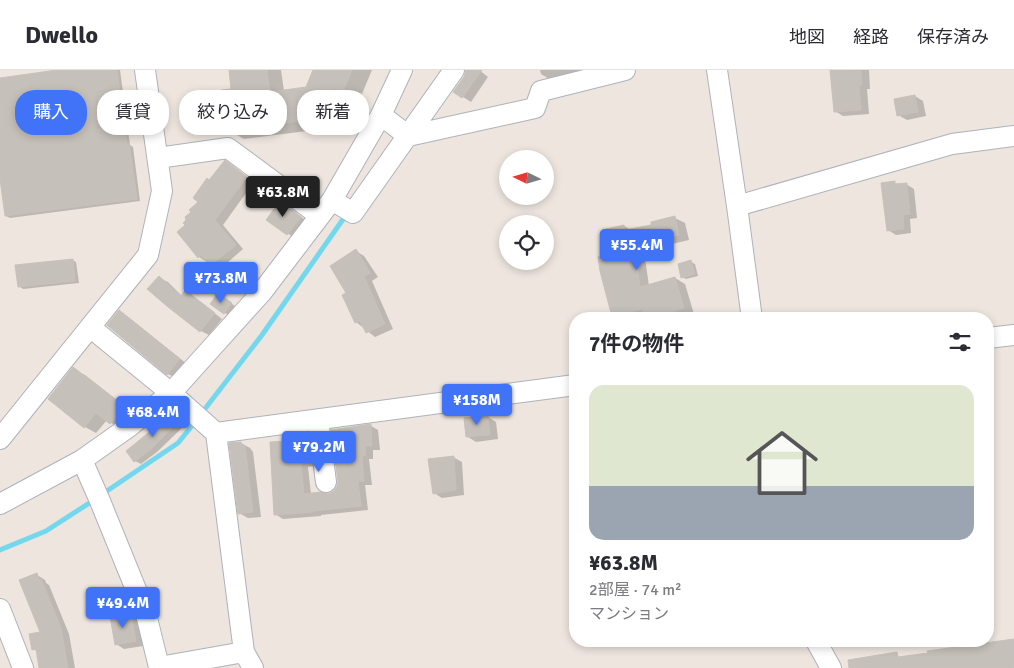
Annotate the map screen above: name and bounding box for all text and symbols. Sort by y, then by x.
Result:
text: Dwello [25,20,98,50]
text: 地図 [789,26,825,48]
text: 経路 [853,26,889,48]
text: 保存済み [917,26,989,48]
chip: 購入 [15,90,87,135]
chip: 賃貸 [97,90,169,135]
chip: 絞り込み [179,90,287,135]
chip: 新着 [297,90,369,135]
north arrow [499,150,554,205]
map controls [499,150,554,270]
pin: ¥63.8M [242,176,324,218]
text: ¥63.8M [257,182,309,202]
button: locate [499,215,554,270]
pin: ¥55.4M [596,228,678,271]
text: ¥55.4M [611,235,663,255]
pin: ¥73.8M [180,262,262,304]
text: ¥73.8M [195,268,247,288]
icon: filters [946,328,974,356]
text: 7件の物件 [589,331,684,357]
pin: ¥158M [442,384,512,426]
text: ¥158M [453,390,501,410]
pin: ¥68.4M [112,396,194,438]
text: ¥68.4M [127,402,179,422]
icon: home [737,418,827,508]
pin: ¥79.2M [278,430,360,473]
text: ¥79.2M [293,437,345,457]
text: ¥63.8M [589,550,658,576]
text: 2部屋 · 74 m² [589,580,682,600]
pin: ¥49.4M [82,586,164,629]
text: ¥49.4M [97,593,149,613]
text: マンション [589,604,669,624]

